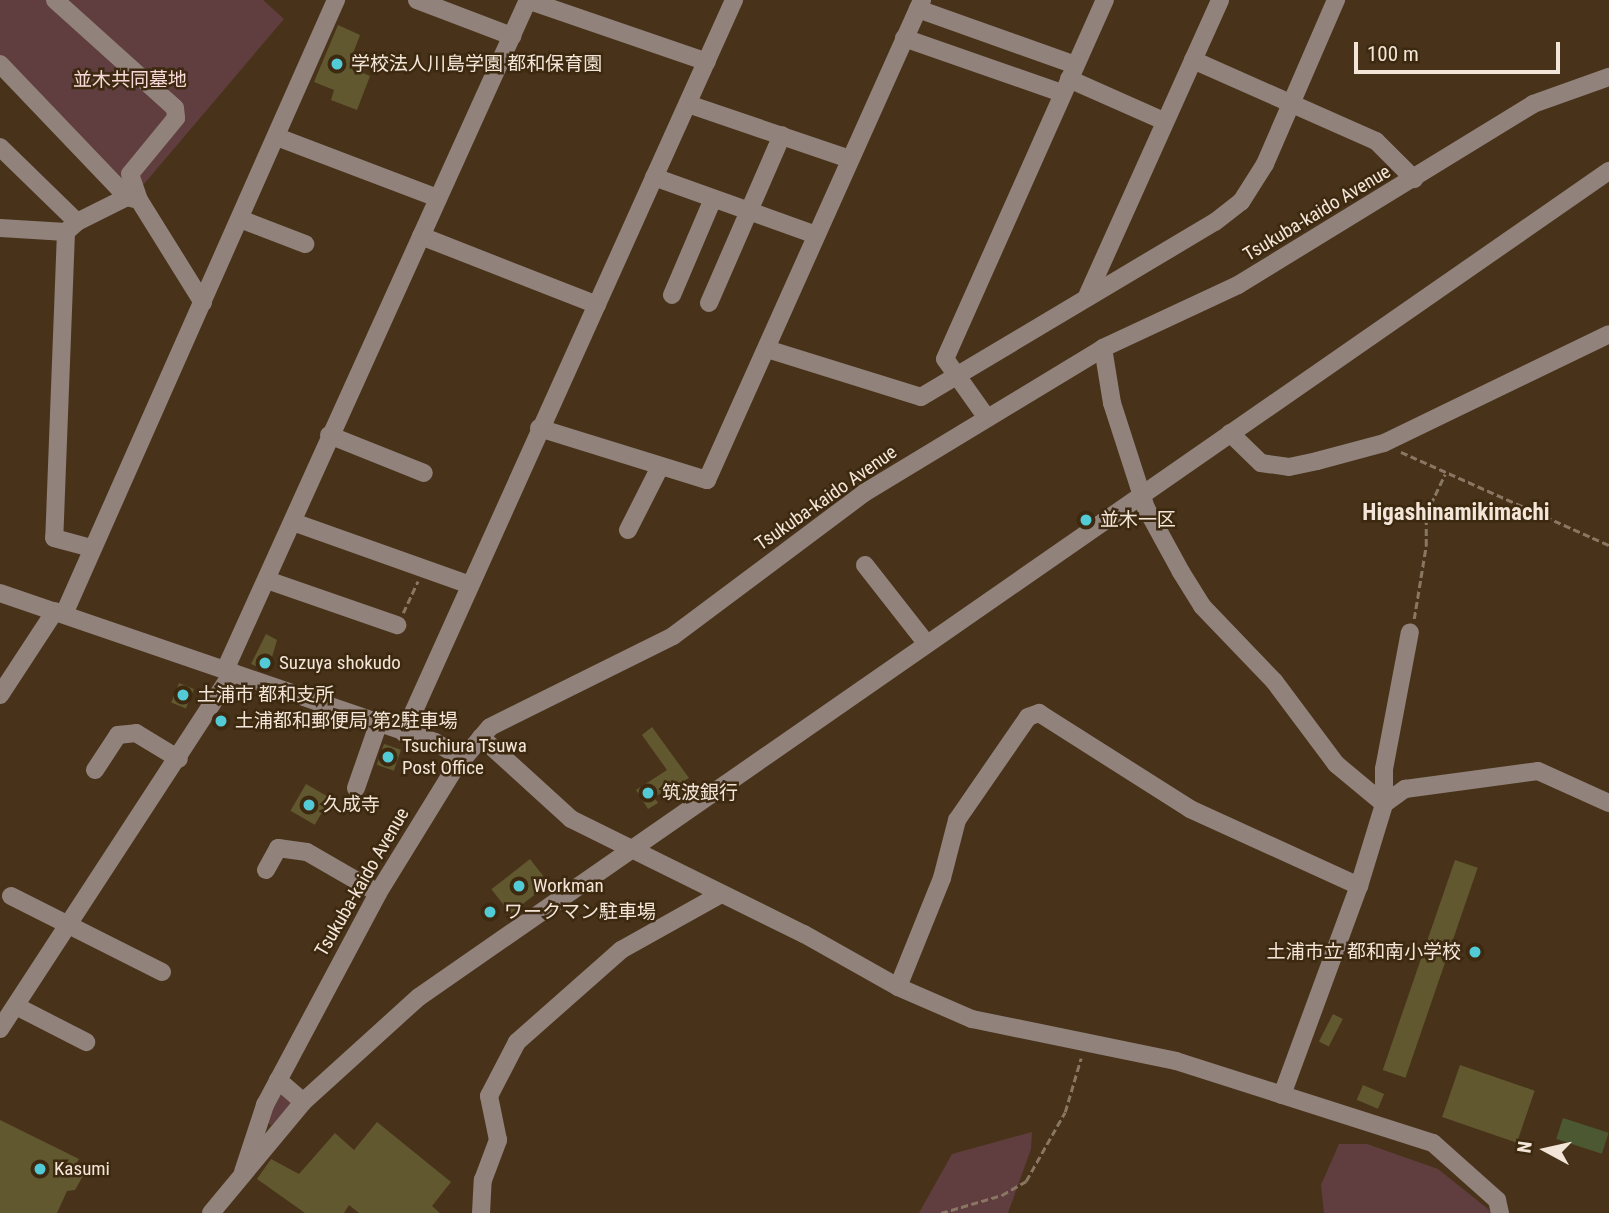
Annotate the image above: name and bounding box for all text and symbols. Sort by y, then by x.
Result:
scale bar [1357,28,1564,72]
text: 100 m [1367,42,1419,66]
place label: 学校法人川島学園 都和保育園 [351,53,602,75]
marker: 学校法人川島学園 都和保育園 [329,56,345,72]
park label: 並木共同墓地 [73,69,187,91]
street label: Tsukuba-kaido Avenue [1239,160,1395,266]
street label: Tsukuba-kaido Avenue [751,441,901,555]
district label: Higashinamikimachi [1362,499,1550,527]
place label: 並木一区 [1100,509,1176,531]
marker: 並木一区 [1078,512,1094,528]
place label: Suzuya shokudo [279,652,401,674]
marker: Suzuya shokudo [257,655,273,671]
place label: 土浦市 都和支所 [197,684,334,706]
marker: 土浦市 都和支所 [175,687,191,703]
place label: 土浦都和郵便局 第2駐車場 [235,710,458,732]
marker: 土浦都和郵便局 第2駐車場 [213,713,229,729]
place label: Tsuchiura Tsuwa Post Office [402,735,527,779]
marker: Tsuchiura Tsuwa Post Office [380,749,396,765]
place label: 筑波銀行 [662,782,738,804]
marker: 筑波銀行 [640,785,656,801]
place label: 久成寺 [323,794,380,816]
marker: 久成寺 [301,797,317,813]
street label: Tsukuba-kaido Avenue [310,804,414,960]
place label: Workman [533,875,604,897]
marker: Workman [511,878,527,894]
place label: ワークマン駐車場 [504,901,656,923]
marker: ワークマン駐車場 [482,904,498,920]
place label: 土浦市立 都和南小学校 [1267,941,1461,963]
marker: 土浦市立 都和南小学校 [1467,944,1483,960]
north arrow [1511,1115,1581,1185]
text: N [1513,1140,1537,1154]
place label: Kasumi [54,1158,110,1180]
marker: Kasumi [32,1161,48,1177]

